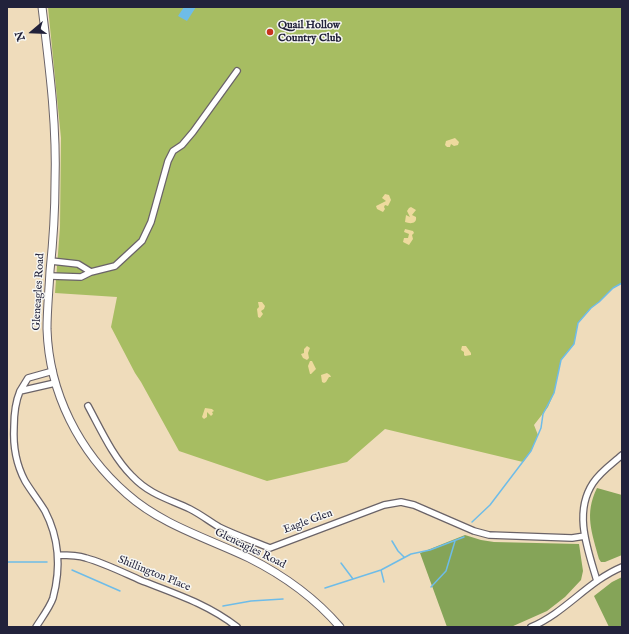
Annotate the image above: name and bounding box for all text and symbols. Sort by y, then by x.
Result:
north arrow [12,12,52,52]
place label: Quail Hollow Country Club [278,19,341,45]
marker: Quail Hollow Country Club [265,27,275,37]
text: N [12,29,29,43]
street label: Gleneagles Road [30,253,48,331]
street label: Eagle Glen [282,507,334,537]
street label: Gleneagles Road [212,526,288,572]
street label: Shillington Place [116,553,192,595]

